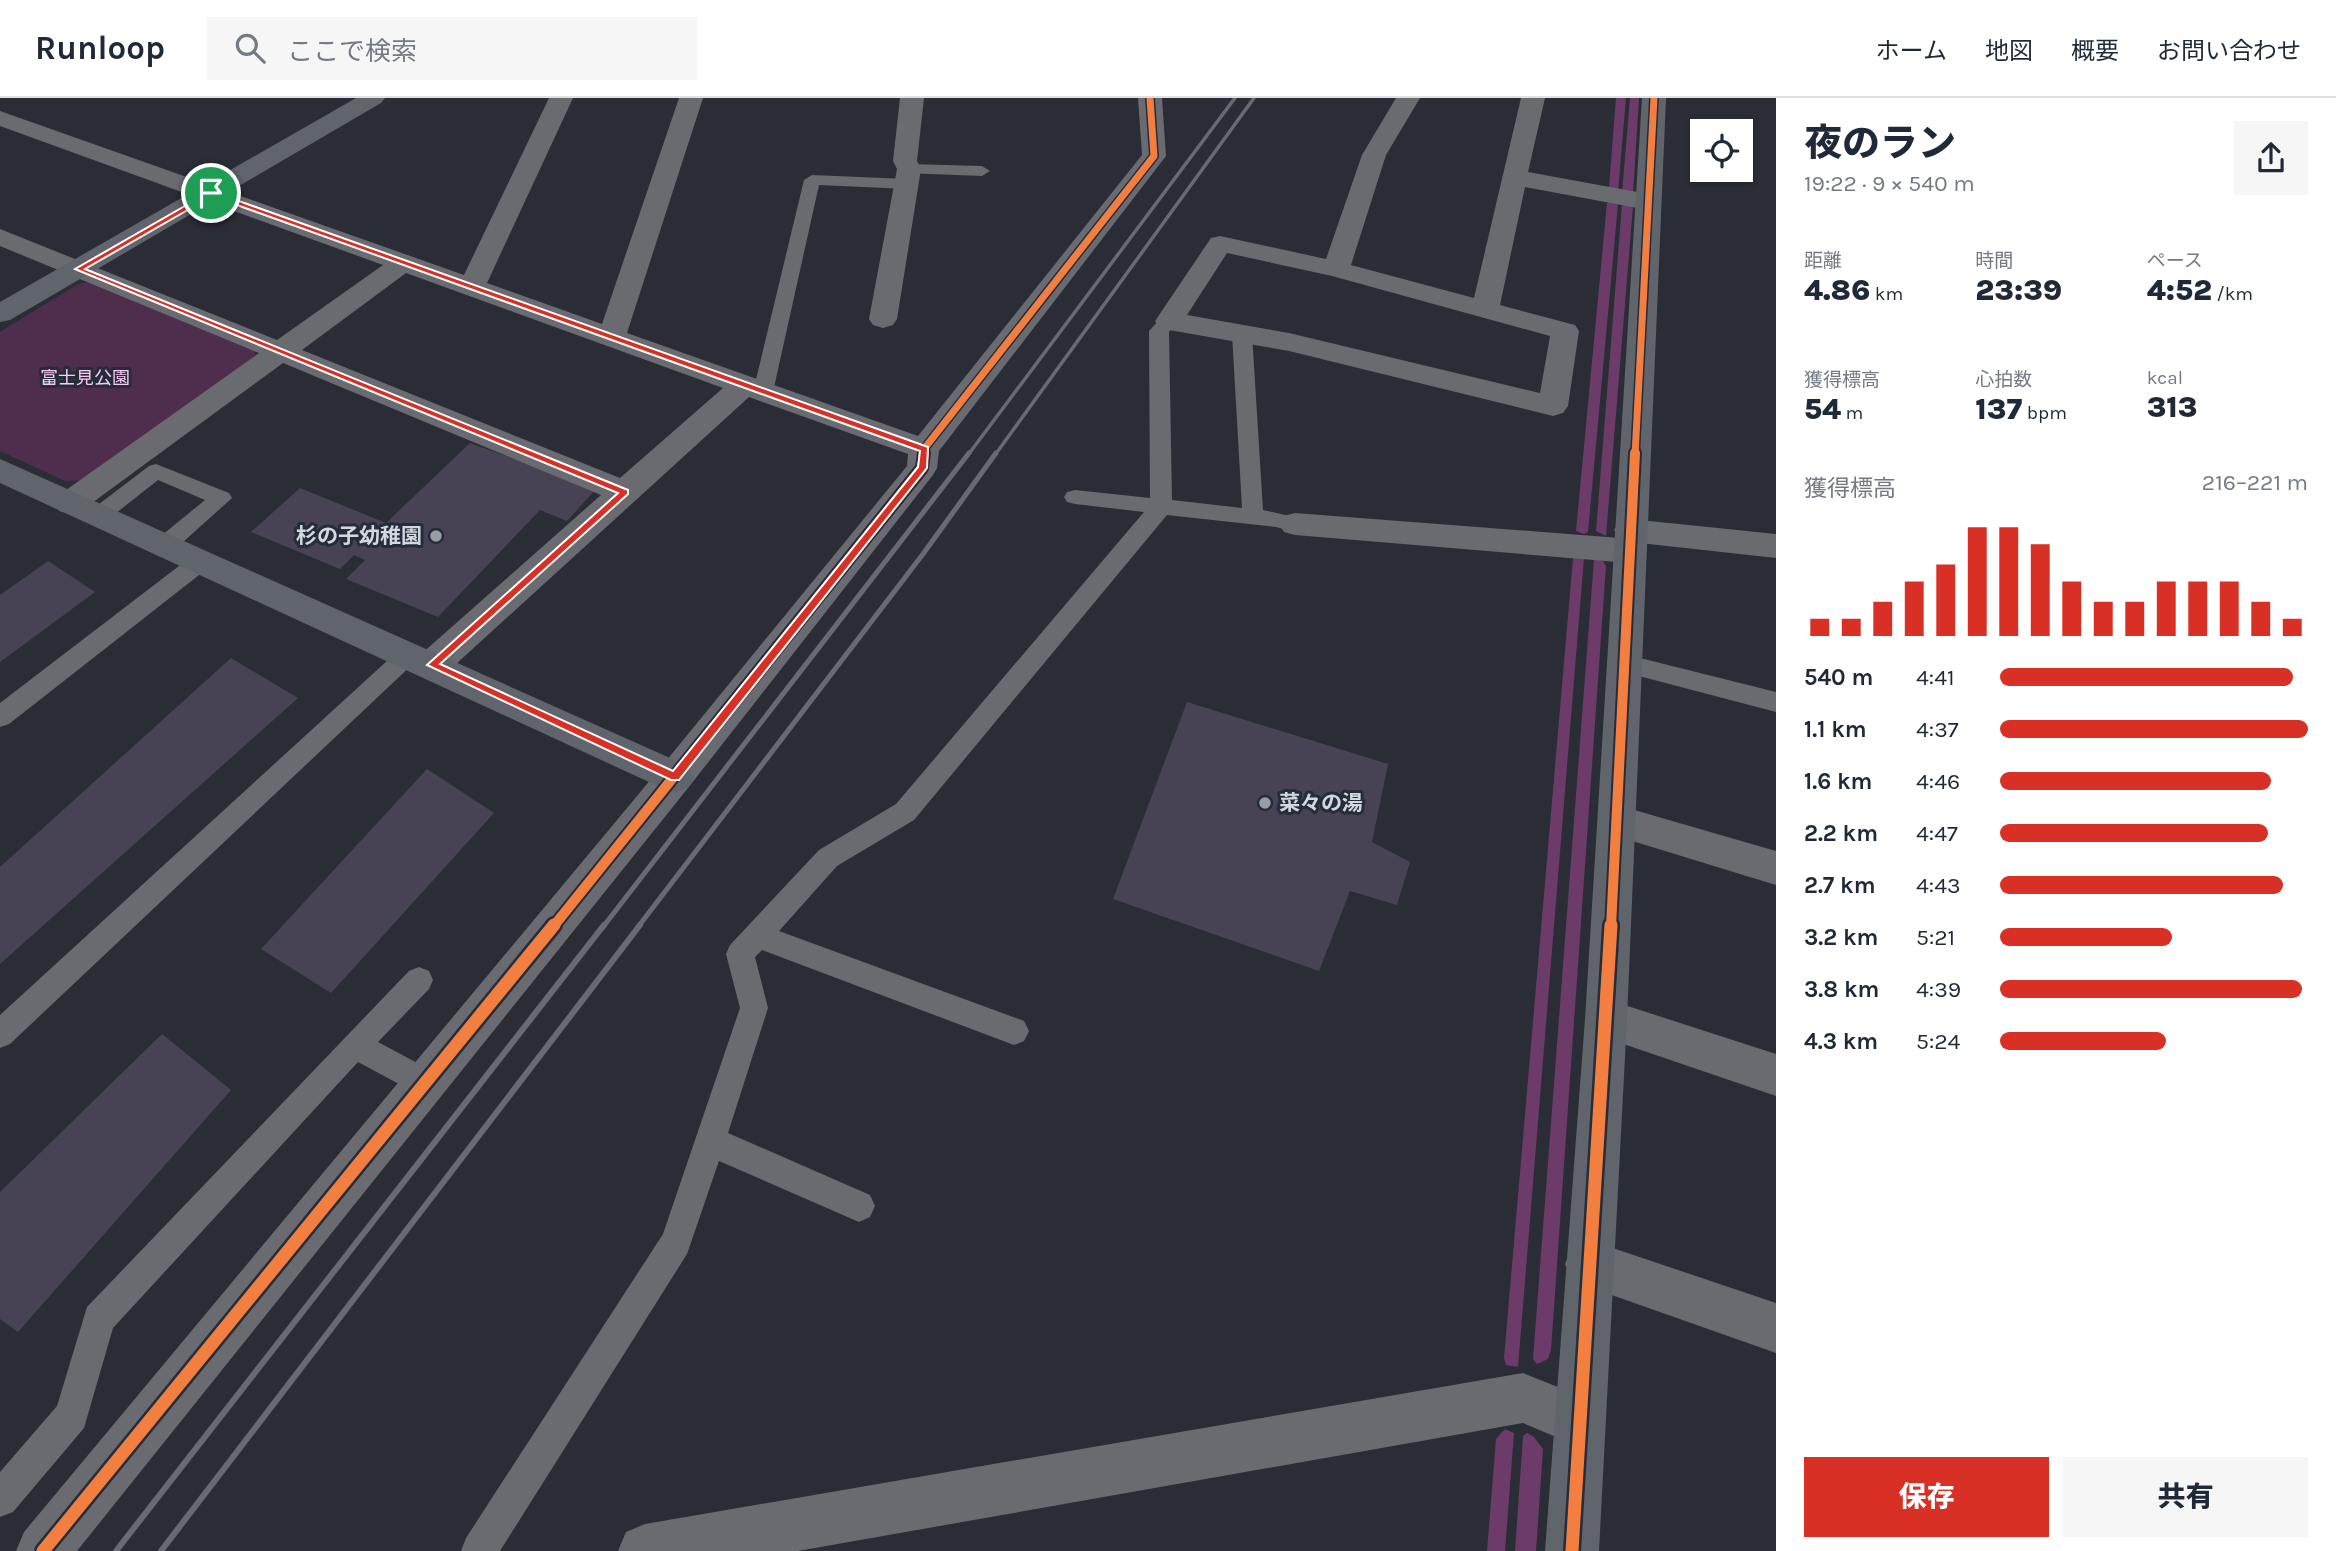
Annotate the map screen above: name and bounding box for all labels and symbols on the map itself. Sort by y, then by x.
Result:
pin [181,163,241,223]
park label: 富士見公園 [40,367,130,389]
place label: 杉の子幼稚園 [296,524,422,548]
marker: 杉の子幼稚園 [428,528,444,544]
place label: 菜々の湯 [1279,791,1363,815]
marker: 菜々の湯 [1257,795,1273,811]

